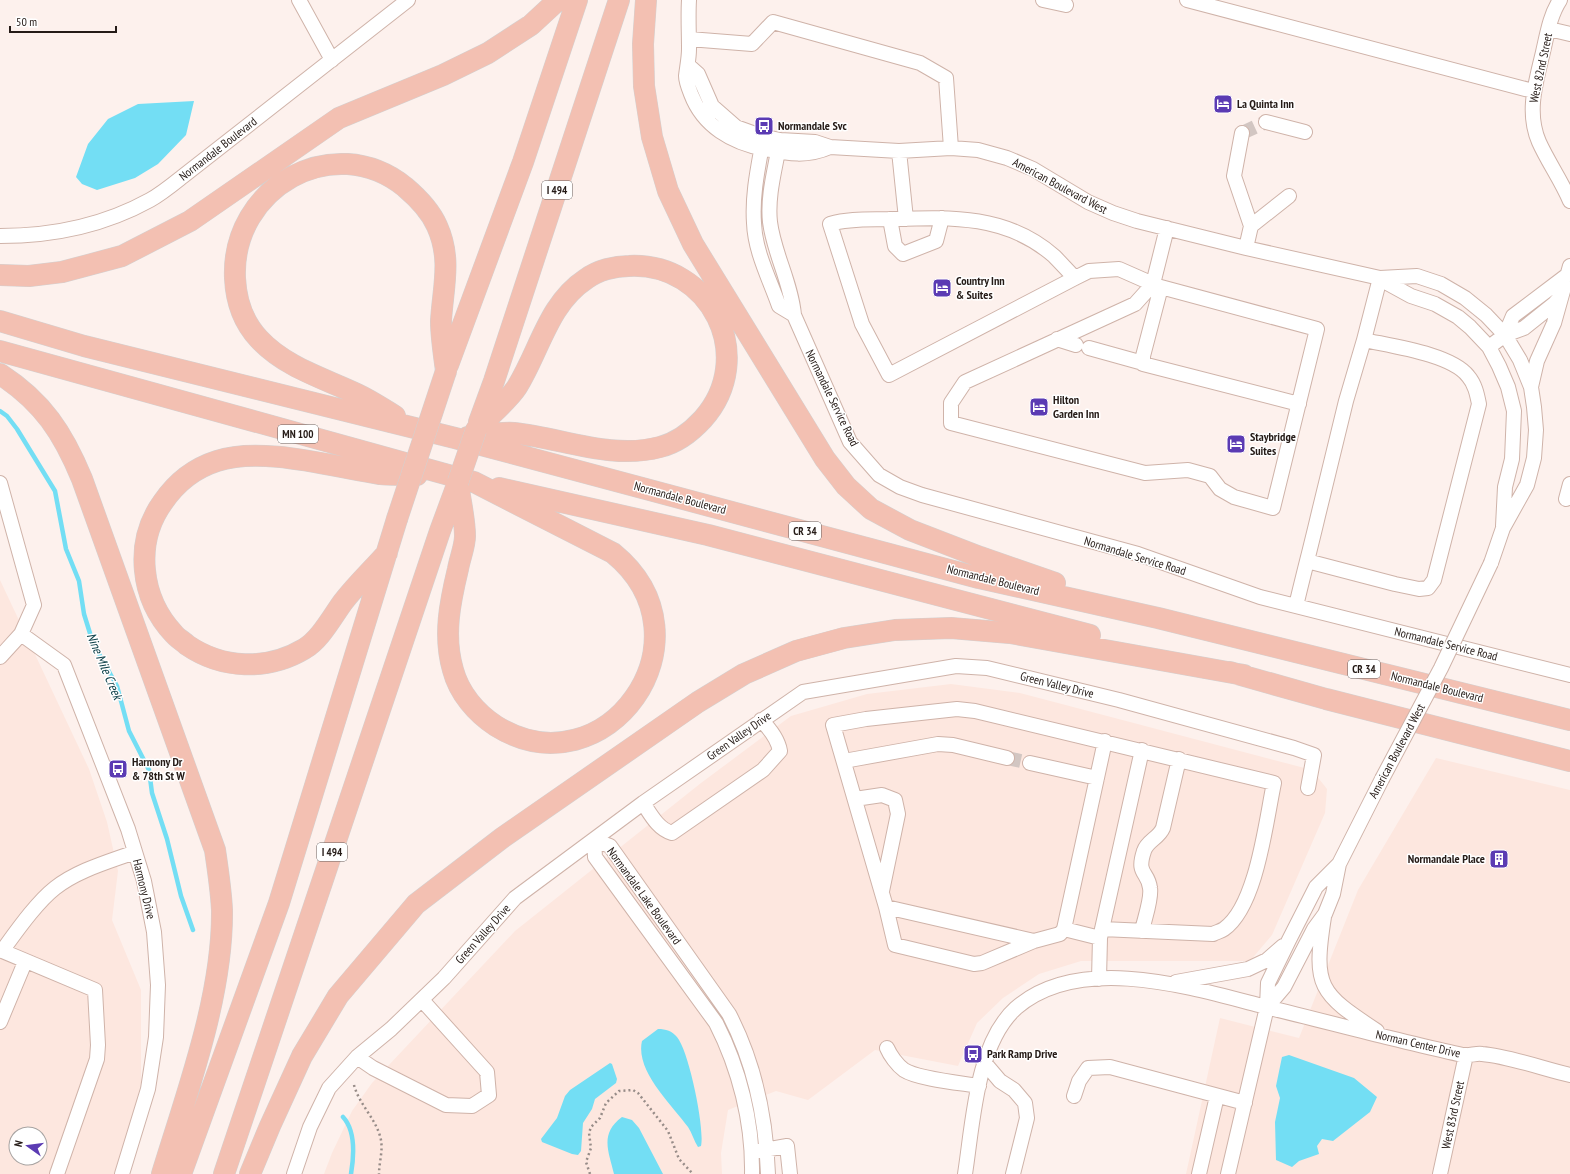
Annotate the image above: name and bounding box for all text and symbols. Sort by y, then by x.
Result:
scale bar [10,8,116,34]
text: 50 m [16,14,37,29]
street label: West 82nd Street [1526,31,1555,104]
hotel icon: La Quinta Inn [1212,93,1234,115]
place label: La Quinta Inn [1237,96,1294,111]
street label: Normandale Boulevard [176,114,260,184]
bus stop icon: Normandale Svc [753,115,775,137]
place label: Normandale Svc [778,118,847,133]
street label: American Boulevard West [1010,154,1111,217]
road number: I 494 [542,181,572,199]
place label: Country Inn & Suites [956,273,1005,302]
hotel icon: Country Inn & Suites [931,277,953,299]
street label: Normandale Service Road [803,347,862,449]
place label: Hilton Garden Inn [1053,392,1099,421]
hotel icon: Hilton Garden Inn [1028,396,1050,418]
road number: MN 100 [278,425,318,443]
place label: Staybridge Suites [1250,429,1296,458]
hotel icon: Staybridge Suites [1225,433,1247,455]
street label: Normandale Boulevard [632,478,728,517]
road number: CR 34 [789,522,821,540]
street label: Normandale Service Road [1082,533,1188,578]
street label: Normandale Boulevard [945,561,1041,598]
street label: Normandale Service Road [1393,623,1499,664]
water label: Nine Mile Creek [83,630,127,704]
road number: CR 34 [1348,660,1380,678]
street label: Green Valley Drive [1019,668,1095,701]
street label: Normandale Boulevard [1389,668,1485,705]
street label: American Boulevard West [1365,700,1428,801]
street label: Green Valley Drive [704,708,774,763]
place label: Harmony Dr & 78th St W [132,754,185,783]
bus stop icon: Harmony Dr & 78th St W [107,758,129,780]
road number: I 494 [317,843,347,861]
street label: Normandale Lake Boulevard [604,844,685,947]
building icon: Normandale Place [1488,848,1510,870]
place label: Normandale Place [1408,851,1485,866]
street label: Harmony Drive [130,857,159,920]
street label: Green Valley Drive [452,901,513,967]
street label: Norman Center Drive [1374,1026,1462,1061]
bus stop icon: Park Ramp Drive [962,1043,984,1065]
place label: Park Ramp Drive [987,1046,1057,1061]
street label: West 83rd Street [1438,1079,1467,1150]
north arrow [8,1126,48,1166]
text: N [11,1139,26,1148]

